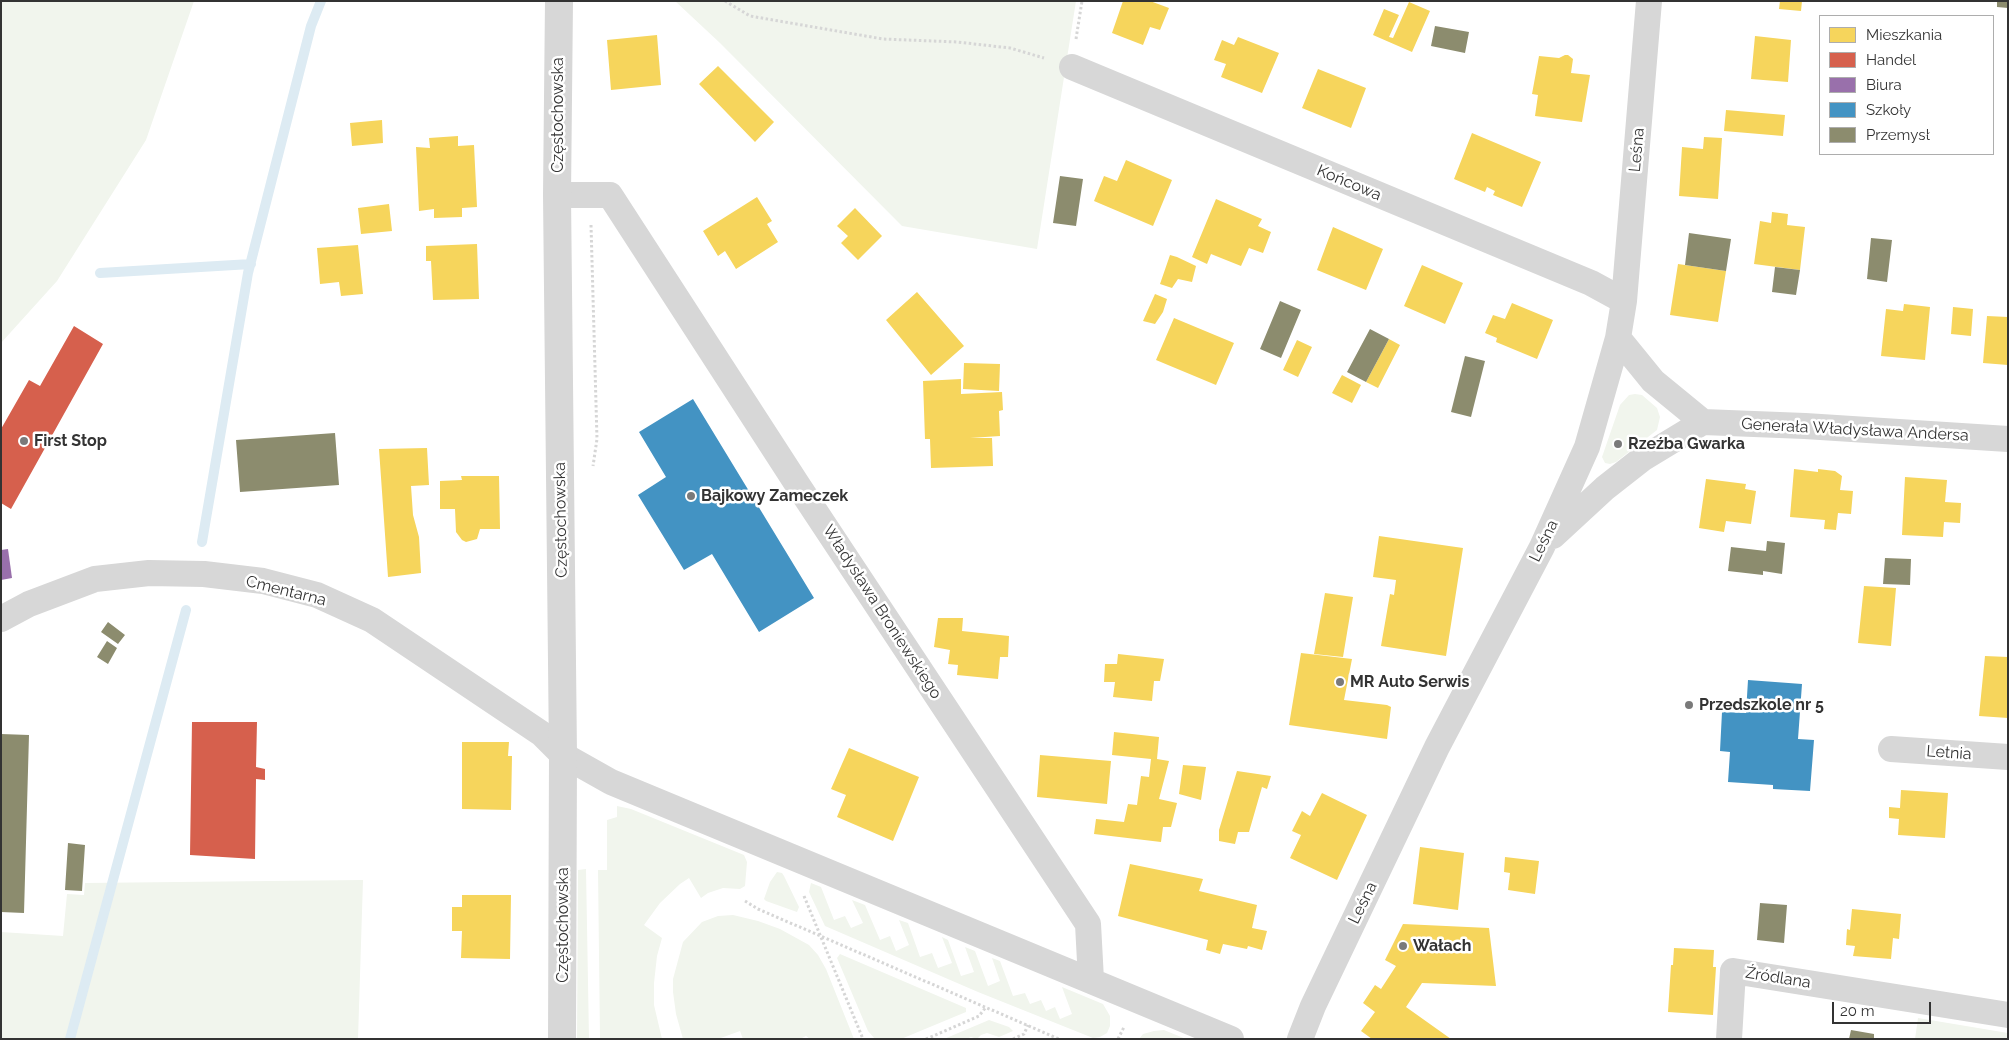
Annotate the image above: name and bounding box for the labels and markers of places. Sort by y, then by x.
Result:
place label: First Stop [34,431,107,451]
place label: Rzeźba Gwarka [1628,434,1745,454]
marker: First Stop [18,435,30,447]
marker: Rzeźba Gwarka [1612,438,1624,450]
place label: Bajkowy Zameczek [701,486,848,506]
marker: Bajkowy Zameczek [685,490,697,502]
place label: MR Auto Serwis [1350,672,1469,692]
marker: MR Auto Serwis [1334,676,1346,688]
place label: Przedszkole nr 5 [1699,695,1824,715]
marker: Przedszkole nr 5 [1683,699,1695,711]
place label: Wałach [1413,936,1471,956]
marker: Wałach [1397,940,1409,952]

